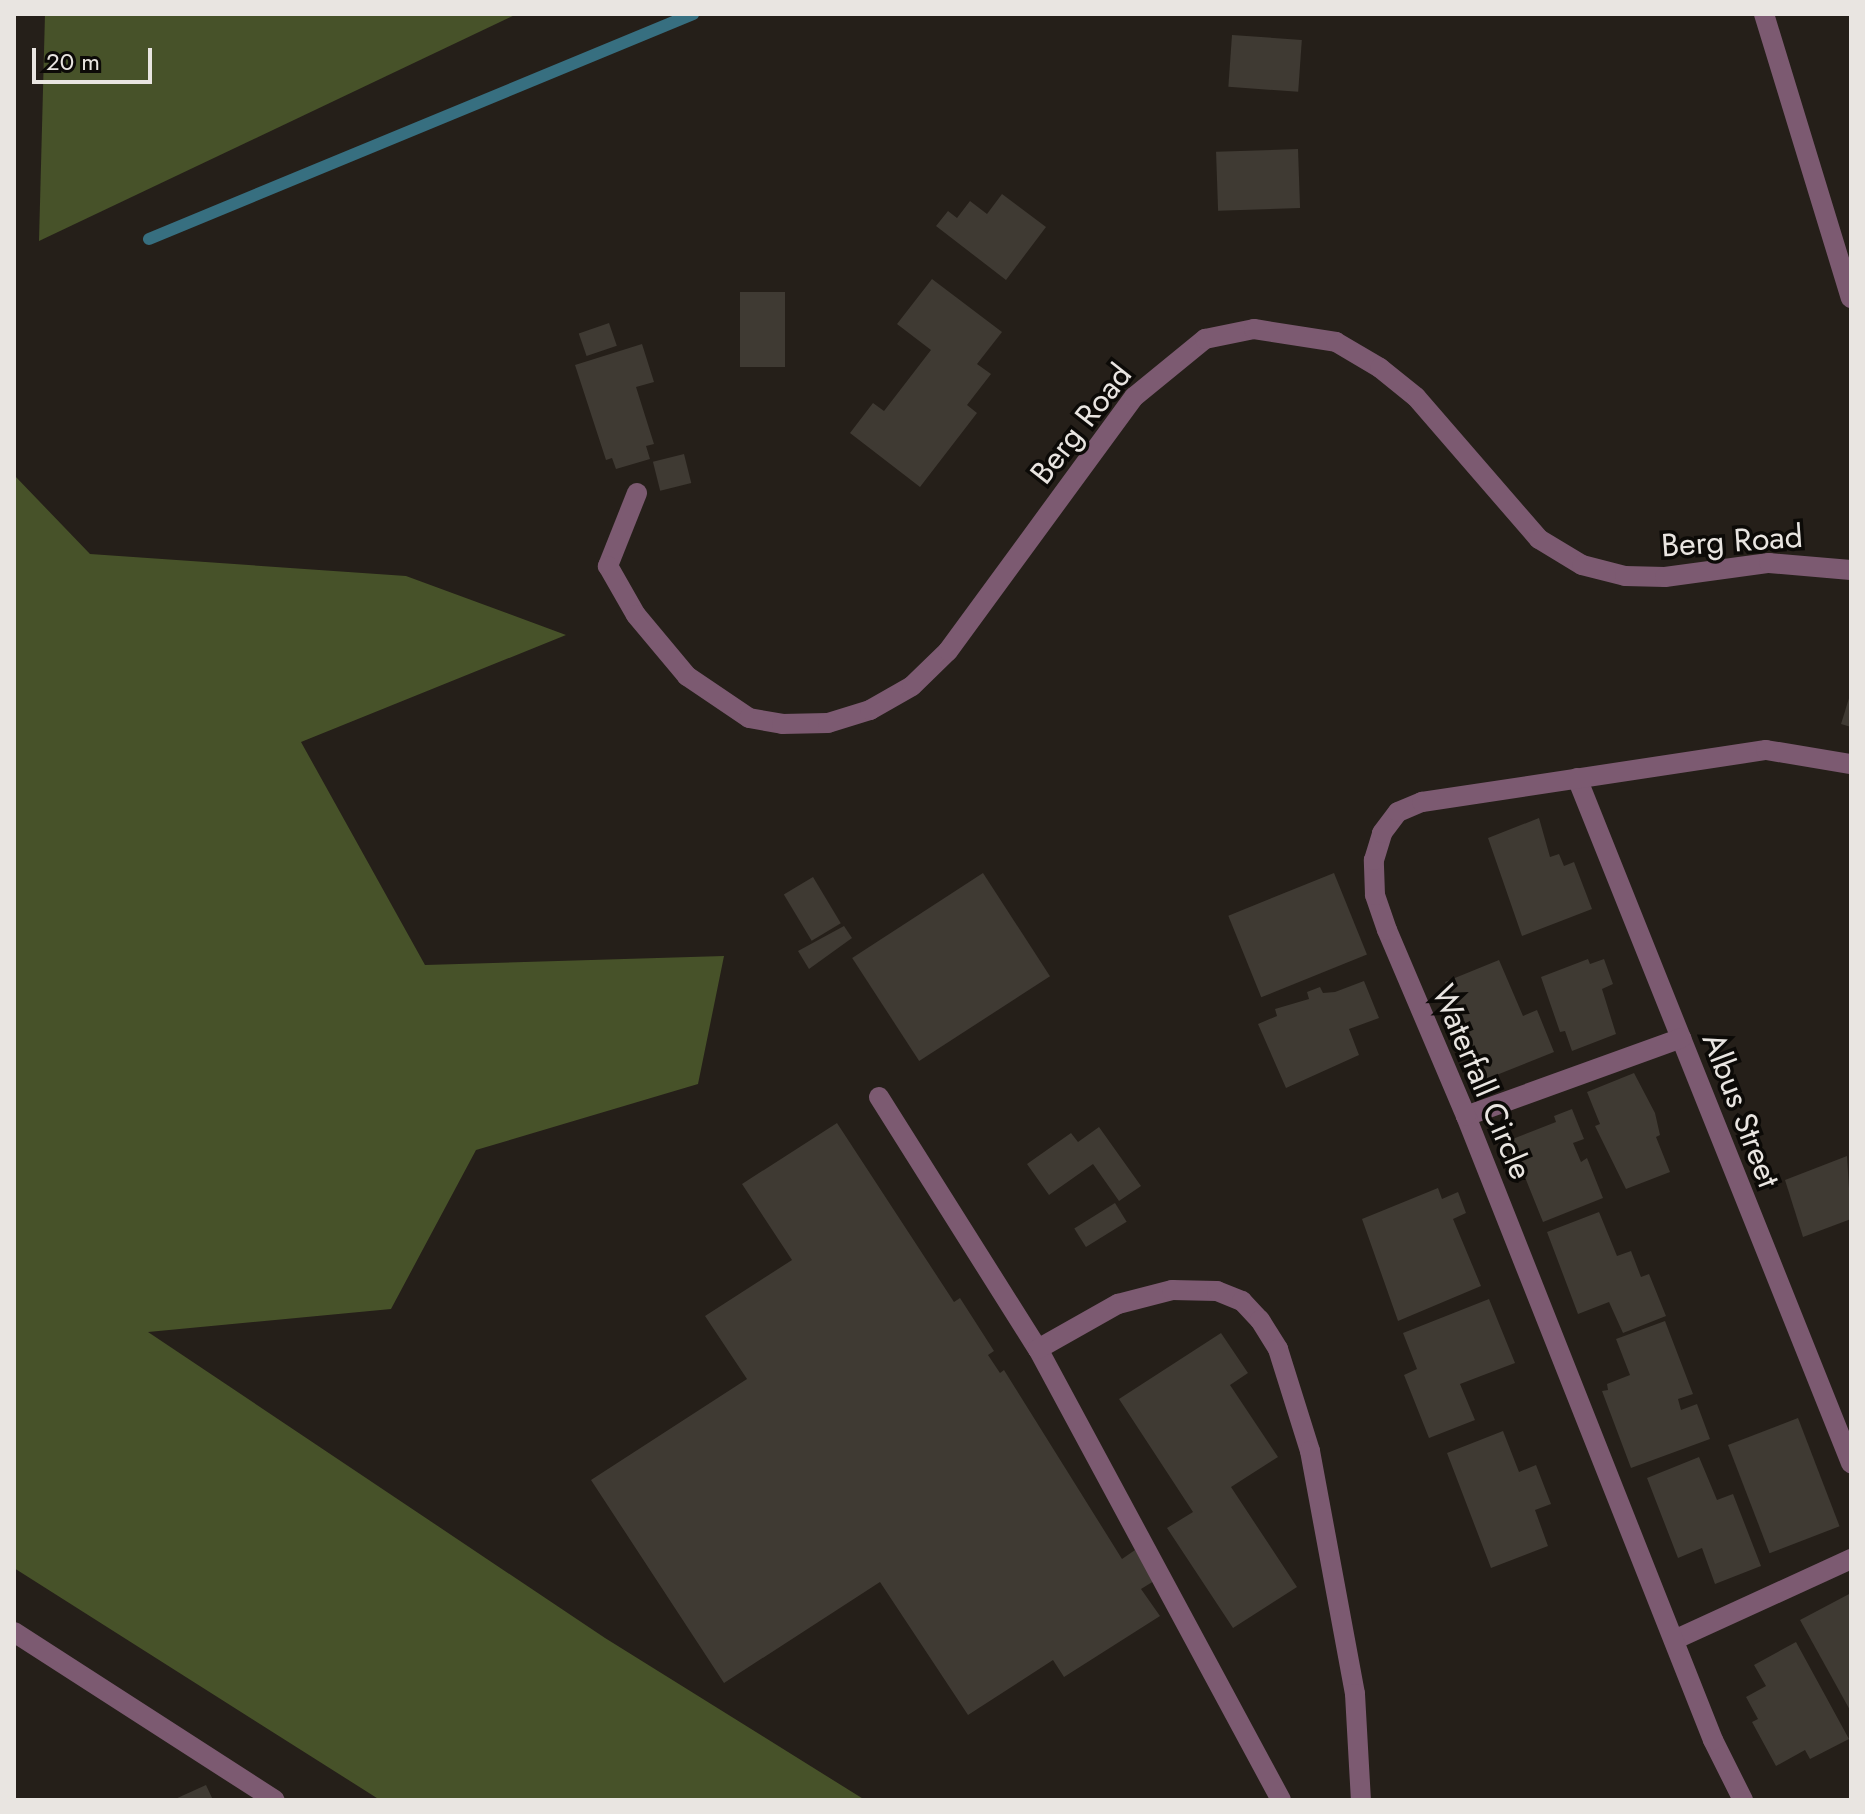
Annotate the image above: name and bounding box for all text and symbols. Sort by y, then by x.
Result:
scale bar [36,32,156,82]
text: 20 m [46,44,100,79]
street label: Berg Road [1022,356,1140,492]
street label: Berg Road [1660,517,1804,565]
street label: Waterfall Circle [1424,979,1540,1185]
street label: Albus Street [1694,1027,1788,1193]

